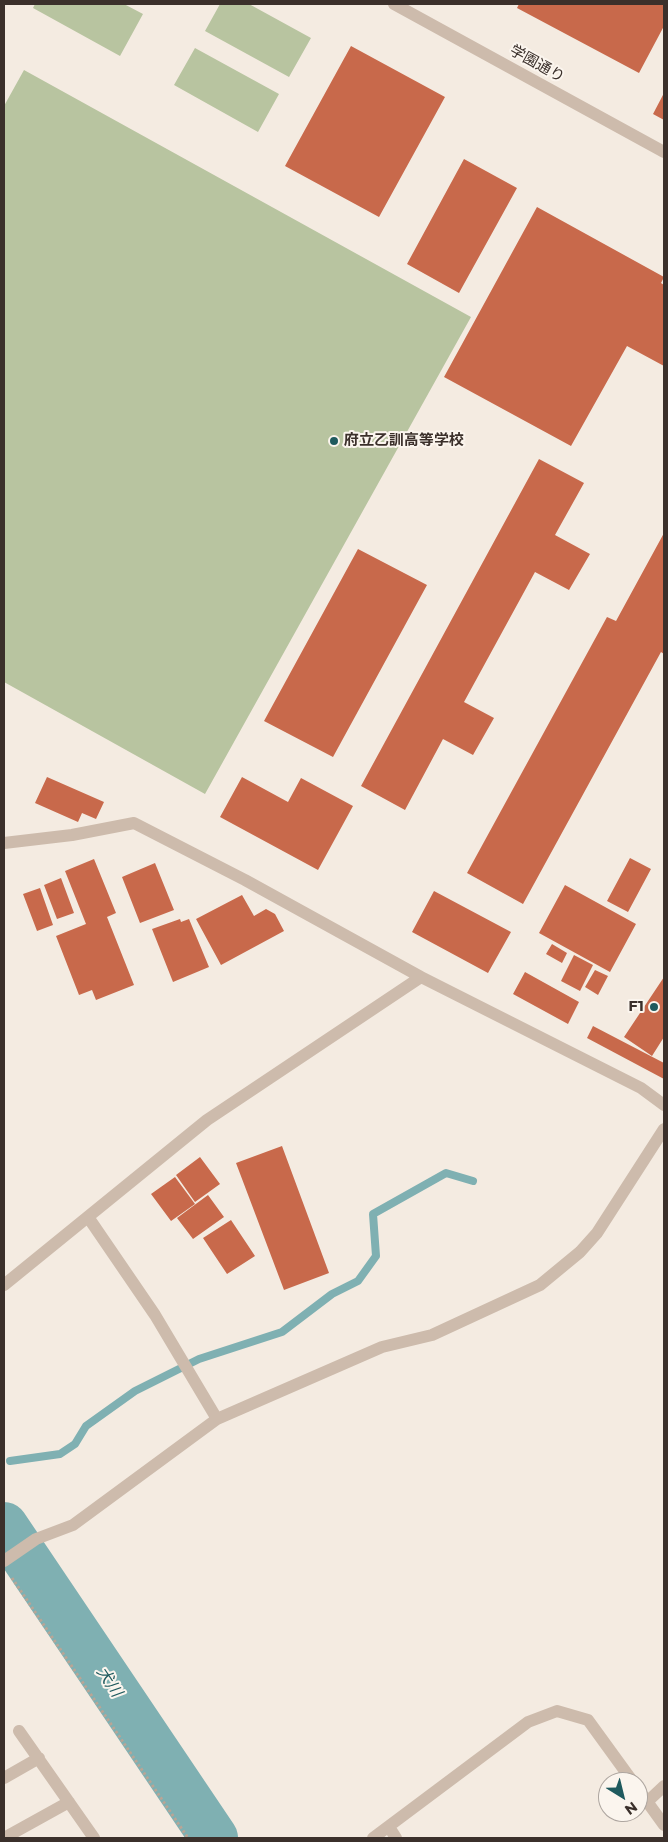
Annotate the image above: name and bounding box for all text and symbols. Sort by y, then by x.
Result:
street label: 学園通り [506,42,568,86]
place label: 府立乙訓高等学校 [344,432,464,450]
marker: 府立乙訓高等学校 [328,435,340,447]
place label: F1 [628,998,644,1016]
marker: F1 [648,1001,660,1013]
water label: 犬川 [92,1663,126,1701]
north arrow [598,1772,648,1822]
text: N [621,1798,641,1819]

